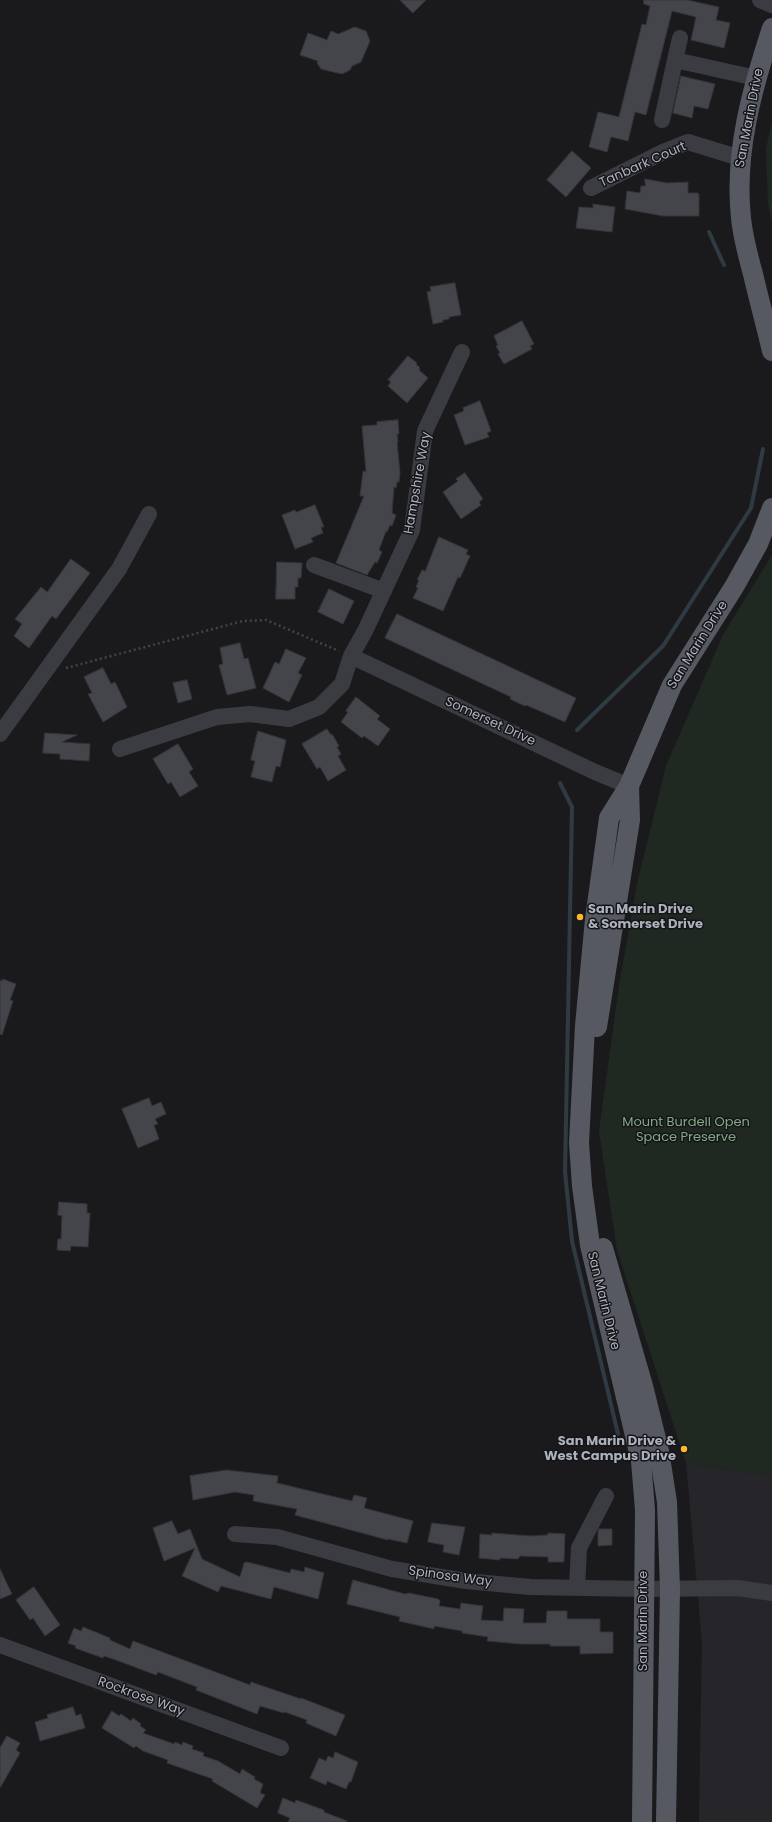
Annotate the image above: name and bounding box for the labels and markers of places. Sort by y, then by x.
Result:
place label: San Marin Drive & Somerset Drive [588,902,703,933]
marker: San Marin Drive & Somerset Drive [575,912,585,922]
place label: San Marin Drive & West Campus Drive [544,1434,676,1465]
marker: San Marin Drive & West Campus Drive [679,1444,689,1454]

